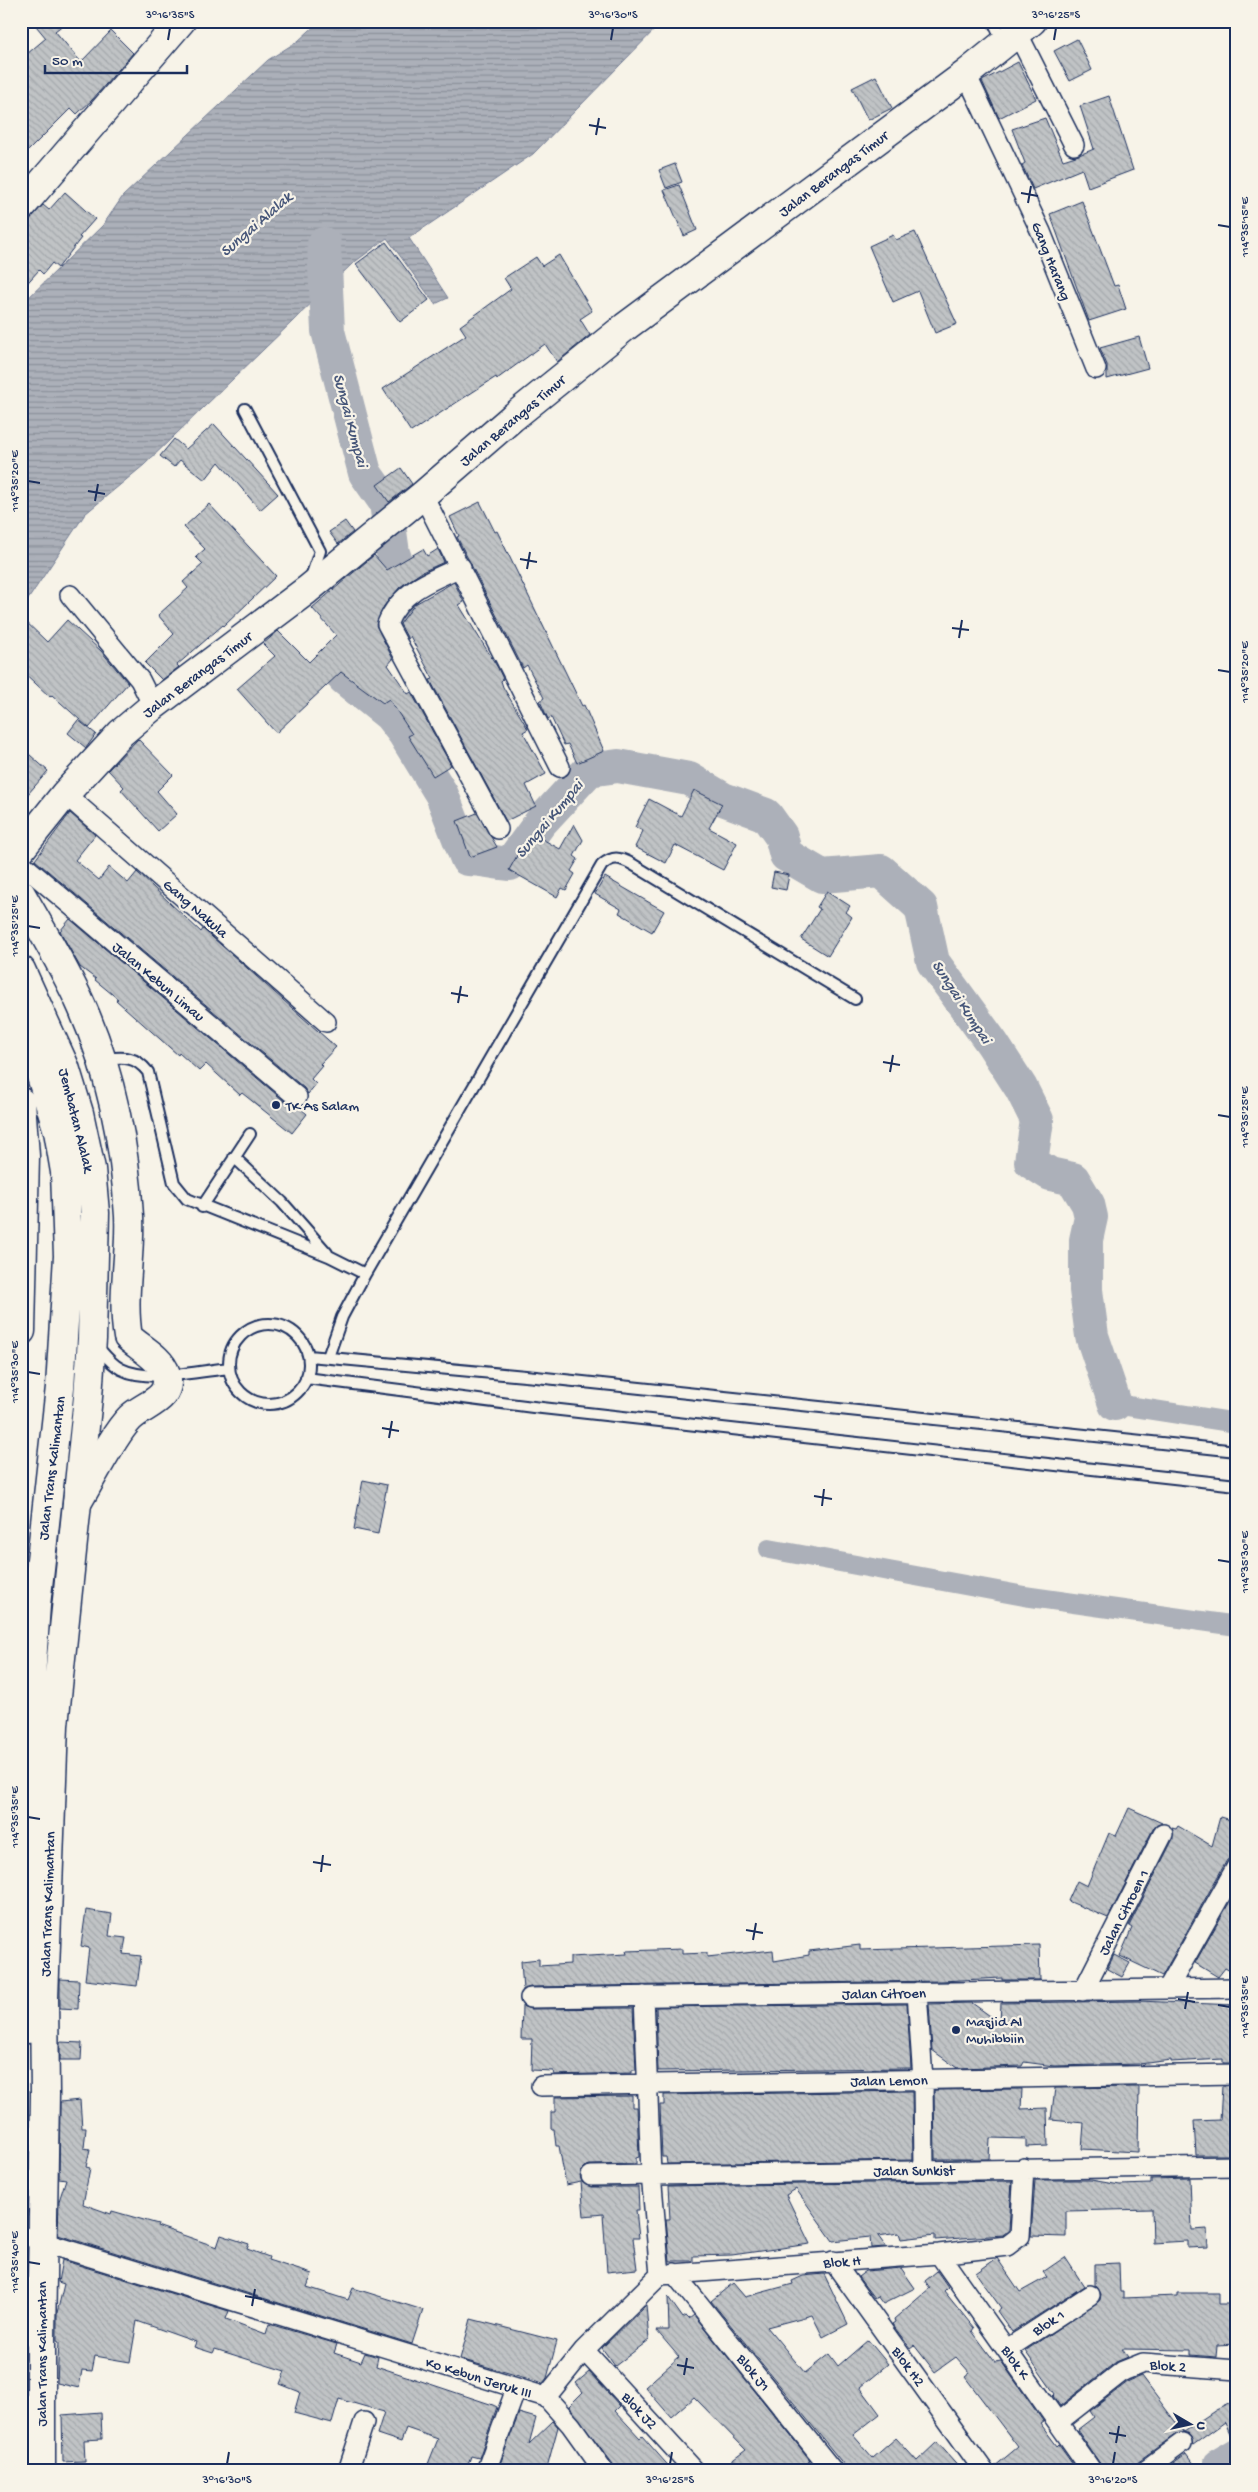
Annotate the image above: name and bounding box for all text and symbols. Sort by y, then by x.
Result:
text: 3°16'35"S [145,9,195,23]
text: 3°16'30"S [587,9,638,23]
text: 3°16'25"S [1031,9,1081,23]
scale bar [45,42,188,74]
text: 50 m [52,53,83,71]
street label: Jalan Berangas Timur [776,126,894,222]
water label: Sungai Alalak [217,188,299,262]
text: 114°35'15"E [1239,196,1253,258]
street label: Gang Harang [1026,220,1074,304]
street label: Jalan Berangas Timur [457,371,571,471]
water label: Sungai Kumpai [327,372,371,471]
text: 114°35'20"E [9,450,23,513]
street label: Jalan Berangas Timur [140,627,258,723]
text: 114°35'20"E [1239,641,1253,704]
water label: Sungai Kumpai [513,776,590,863]
street label: Gang Nakula [158,876,231,943]
text: 114°35'25"E [9,895,23,958]
street label: Jalan Kebun Limau [108,939,208,1026]
water label: Sungai Kumpai [926,958,995,1049]
street label: Jembatan Alalak [53,1067,97,1176]
text: 114°35'25"E [1239,1086,1253,1149]
place label: TK As Salam [285,1098,359,1116]
marker: TK As Salam [270,1099,282,1111]
text: 114°35'30"E [9,1341,23,1404]
street label: Jalan Trans Kalimantan [35,1395,71,1541]
text: 114°35'30"E [1239,1531,1253,1594]
text: 114°35'35"E [9,1786,23,1849]
street label: Jalan Trans Kalimantan [37,1831,61,1977]
street label: Jalan Citroen 1 [1095,1867,1154,1959]
text: 114°35'35"E [1239,1976,1253,2039]
street label: Jalan Citroen [842,1985,926,2005]
place label: Masjid Al Muhibbiin [966,2014,1024,2049]
marker: Masjid Al Muhibbiin [950,2024,962,2036]
street label: Jalan Lemon [850,2072,928,2092]
street label: Jalan Sunkist [873,2162,957,2182]
text: 114°35'40"E [9,2231,23,2294]
street label: Blok H [822,2253,862,2273]
street label: Jalan Trans Kalimantan [34,2281,52,2427]
street label: Blok 1 [1029,2307,1069,2341]
street label: Blok K [996,2342,1033,2385]
street label: Blok H2 [886,2343,928,2391]
street label: Blok J1 [731,2350,773,2396]
street label: Ko Kebun Jeruk III [423,2354,534,2404]
street label: Blok 2 [1148,2357,1187,2377]
street label: Blok J2 [616,2388,660,2434]
north arrow [1166,2400,1216,2450]
text: U [1191,2420,1209,2431]
text: 3°16'30"S [201,2474,252,2488]
text: 3°16'25"S [645,2474,695,2488]
text: 3°16'20"S [1088,2474,1138,2488]

